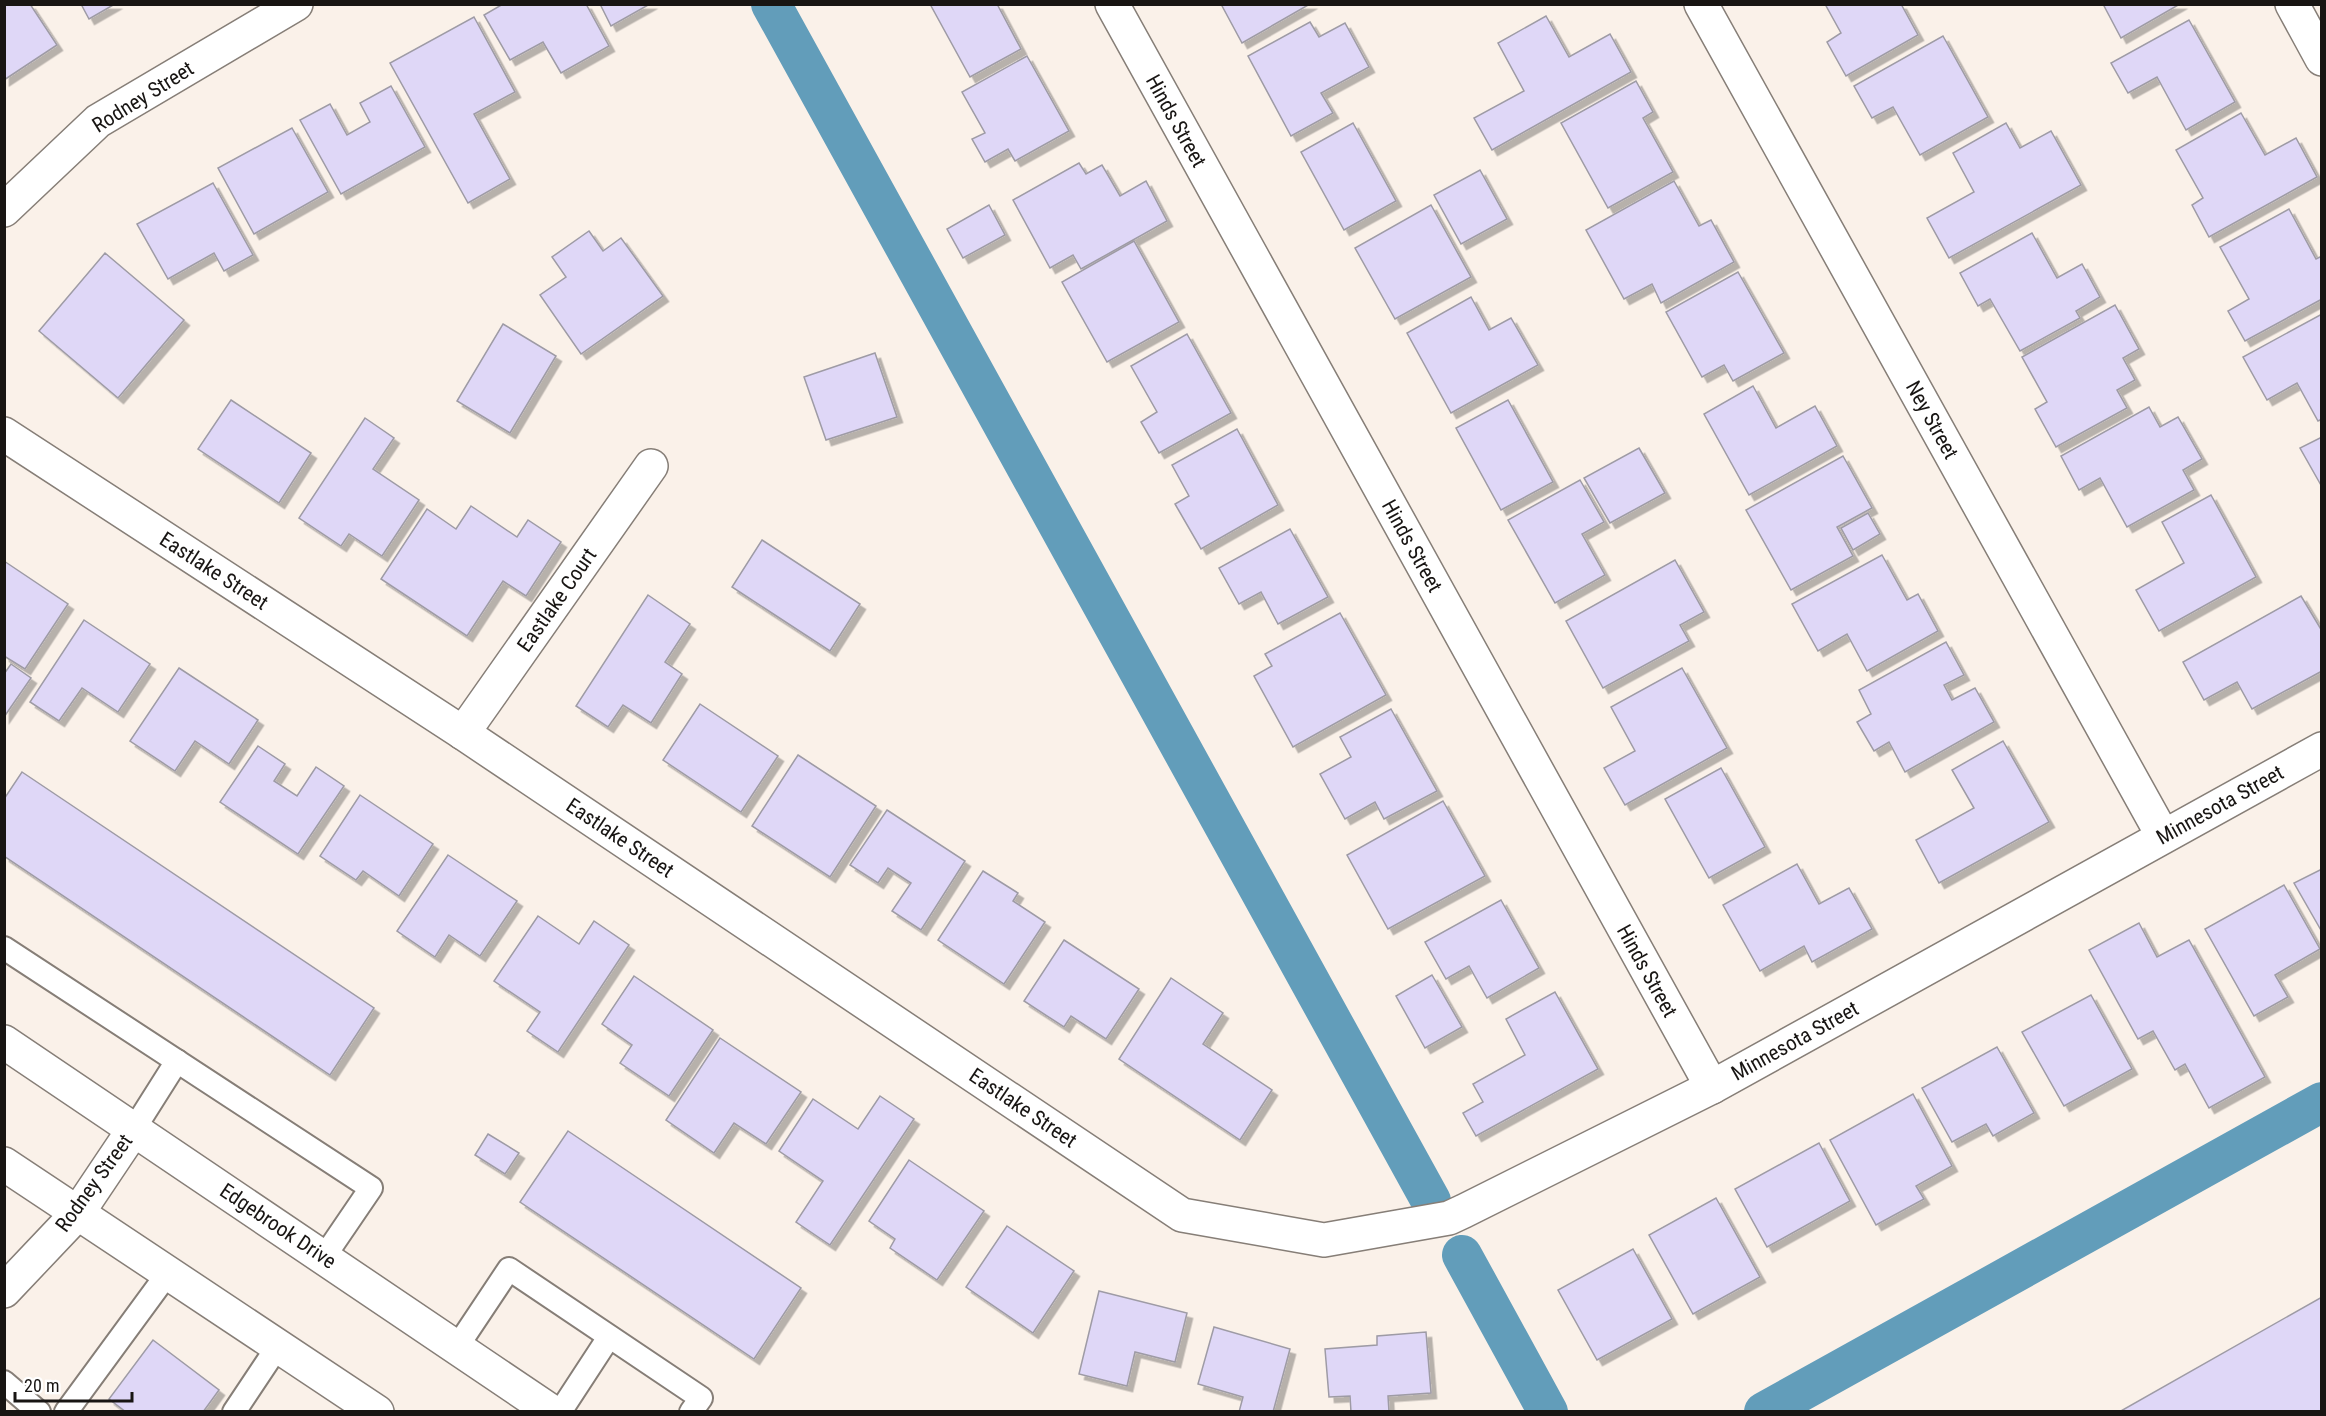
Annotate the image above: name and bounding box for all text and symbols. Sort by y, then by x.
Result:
street label: Rodney Street [88,56,198,138]
street label: Hinds Street [1141,71,1211,171]
street label: Ney Street [1901,377,1963,463]
street label: Hinds Street [1377,496,1447,596]
street label: Eastlake Street [155,527,273,615]
street label: Eastlake Court [513,544,601,656]
street label: Minnesota Street [2152,760,2288,850]
street label: Eastlake Street [562,793,678,883]
street label: Hinds Street [1612,921,1682,1021]
street label: Minnesota Street [1727,996,1863,1086]
street label: Eastlake Street [965,1063,1081,1153]
street label: Rodney Street [51,1130,137,1236]
street label: Edgebrook Drive [215,1178,341,1274]
scale bar [15,1365,132,1403]
text: 20 m [24,1375,59,1396]

